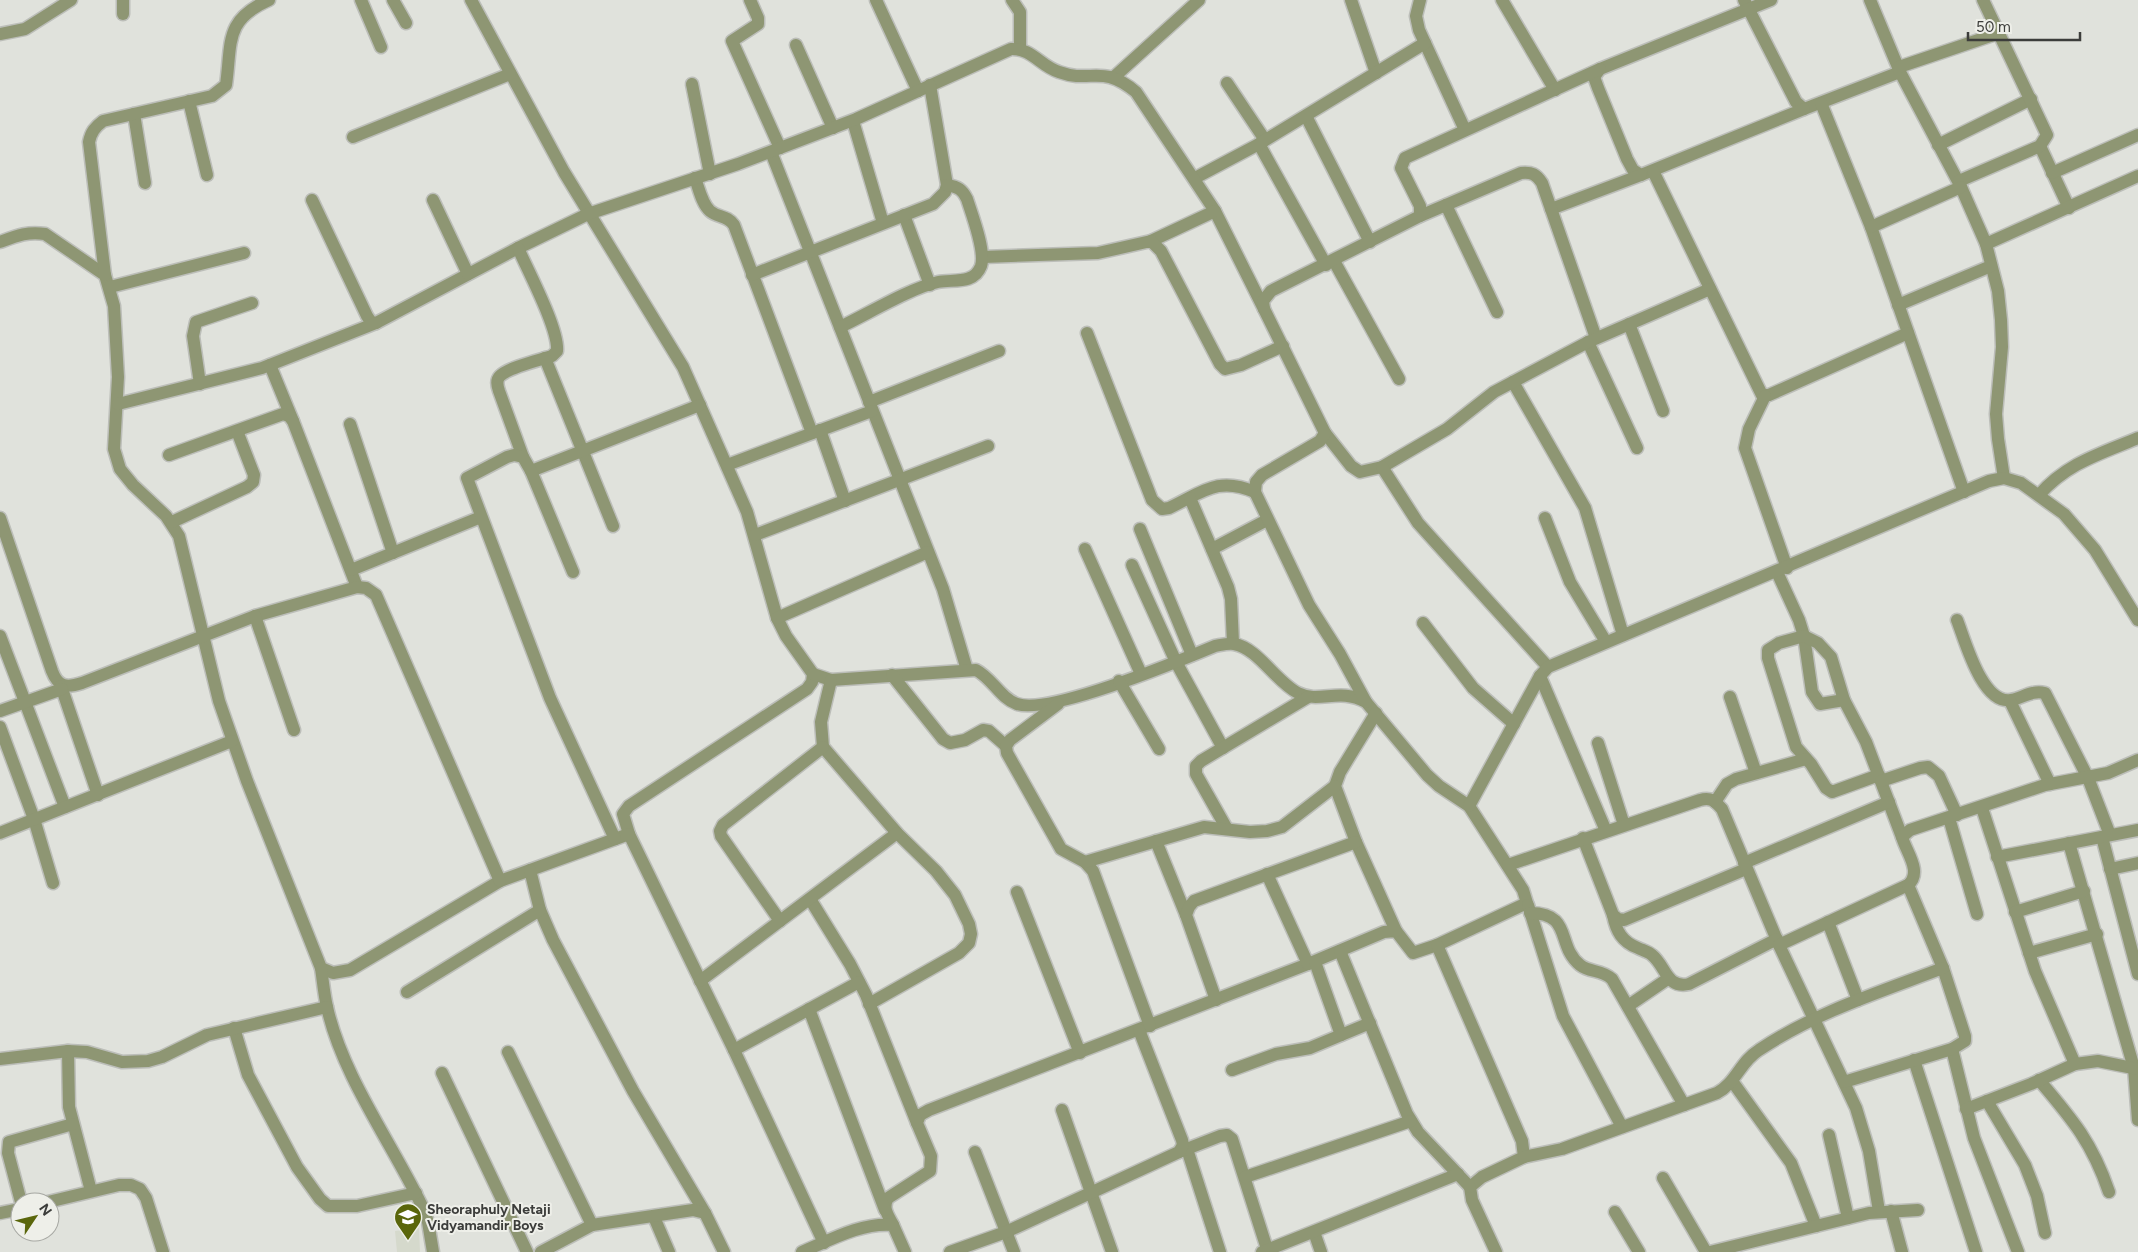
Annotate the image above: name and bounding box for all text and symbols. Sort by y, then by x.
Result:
scale bar [1968,10,2080,42]
text: 50 m [1976,18,2011,36]
north arrow [10,1192,60,1242]
text: N [35,1201,55,1219]
place label: Sheoraphuly Netaji Vidyamandir Boys [427,1201,551,1234]
school or university icon: Sheoraphuly Netaji Vidyamandir Boys [393,1202,423,1241]

